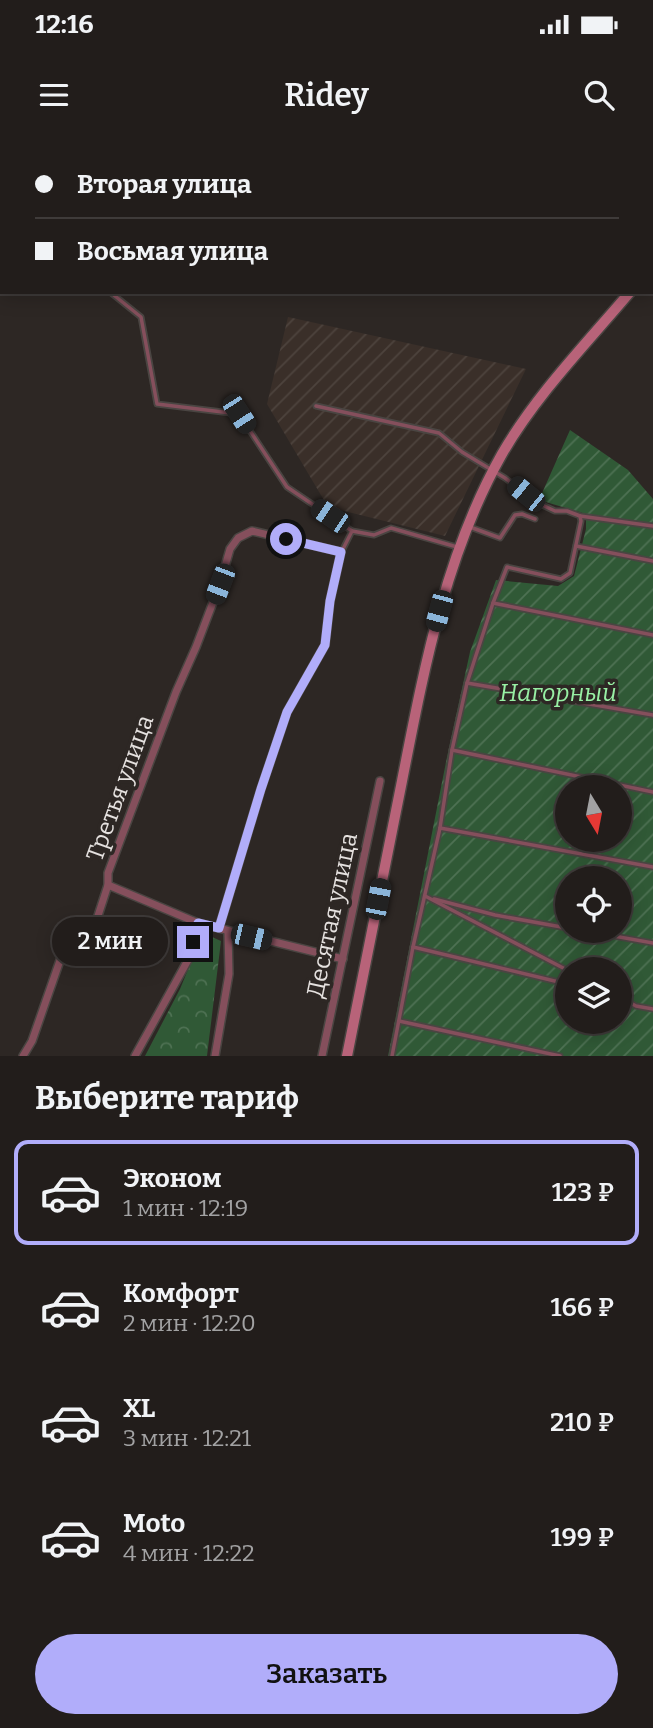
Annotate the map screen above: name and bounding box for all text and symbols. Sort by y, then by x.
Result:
text: 12:16 [35,9,94,40]
icon: menu [35,76,73,114]
text: Ridey [284,76,369,114]
icon: search [580,76,618,114]
text: Вторая улица [77,169,252,200]
text: Восьмая улица [77,236,268,267]
car [219,391,260,437]
car [504,473,549,515]
car [307,496,354,536]
route start [270,523,302,555]
car [203,561,238,607]
car [424,588,455,634]
park label: Нагорный [499,679,617,707]
street label: Третья улица [81,711,159,865]
north arrow [555,775,632,852]
map controls [555,775,632,1034]
street label: Десятая улица [301,830,363,1000]
button: locate [555,866,632,943]
car [364,876,393,922]
callout: 2 мин [53,918,168,966]
car [229,922,274,952]
route end [177,926,209,958]
text: 2 мин [77,927,143,955]
button: layers [555,957,632,1034]
text: Выберите тариф [35,1079,299,1117]
icon: car [39,1161,102,1224]
text: Эконом [123,1163,222,1194]
text: 123 ₽ [552,1177,614,1208]
text: 1 мин · 12:19 [123,1194,248,1222]
icon: car [39,1276,102,1339]
text: Комфорт [123,1278,239,1309]
text: 166 ₽ [550,1292,614,1323]
text: 2 мин · 12:20 [123,1309,256,1337]
icon: car [39,1391,102,1454]
text: XL [123,1393,155,1424]
text: 210 ₽ [550,1407,614,1438]
text: 3 мин · 12:21 [123,1424,251,1452]
icon: car [39,1506,102,1569]
text: Moto [123,1508,185,1539]
text: 199 ₽ [550,1522,614,1553]
text: 4 мин · 12:22 [123,1539,255,1567]
button: Заказать [35,1634,618,1714]

